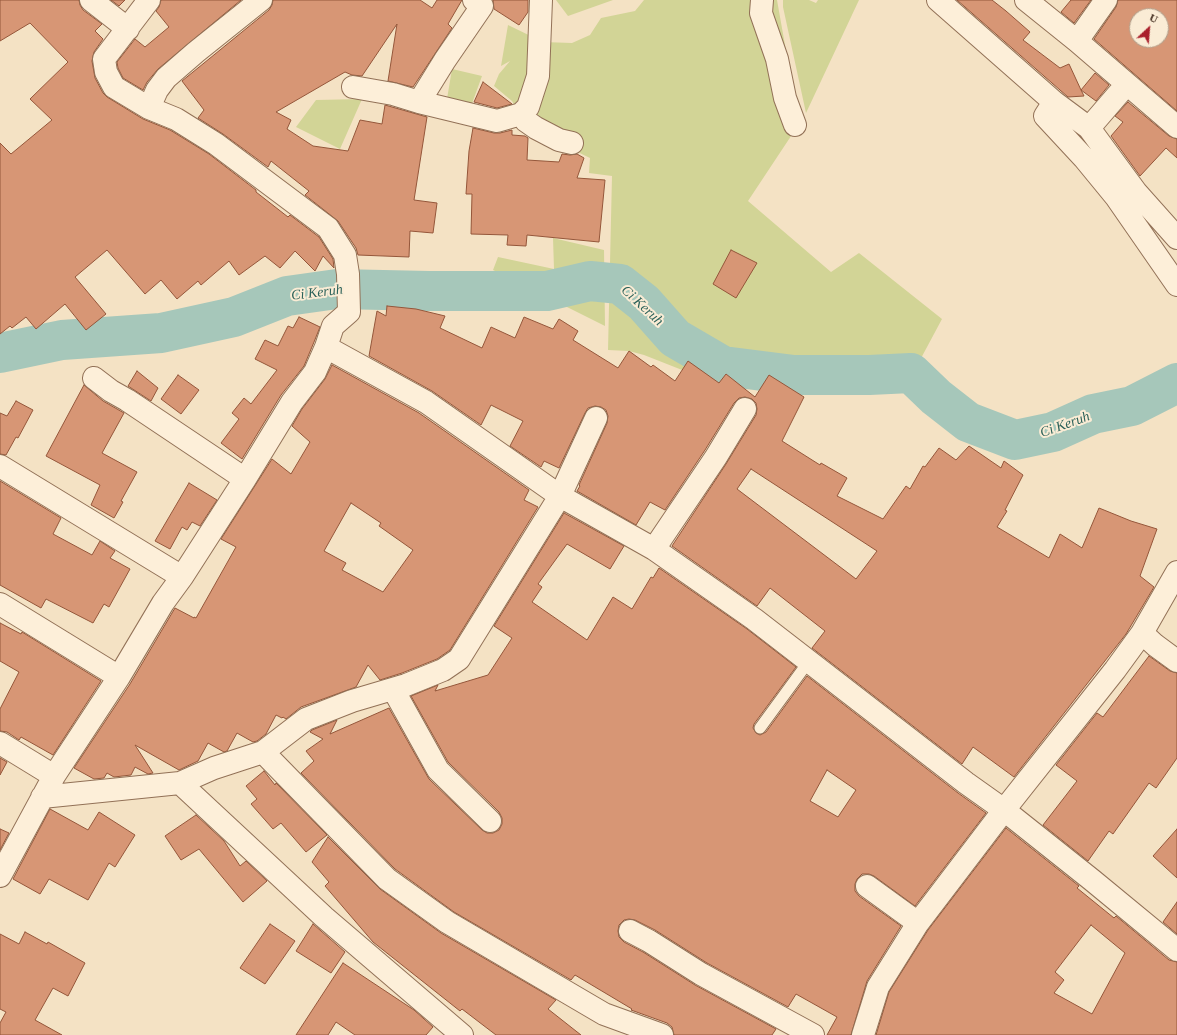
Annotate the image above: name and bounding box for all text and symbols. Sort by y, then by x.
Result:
north arrow [1129,8,1169,48]
text: U [1148,11,1160,25]
water label: Ci Keruh [290,282,344,304]
water label: Ci Keruh [617,282,667,330]
water label: Ci Keruh [1038,408,1092,442]

